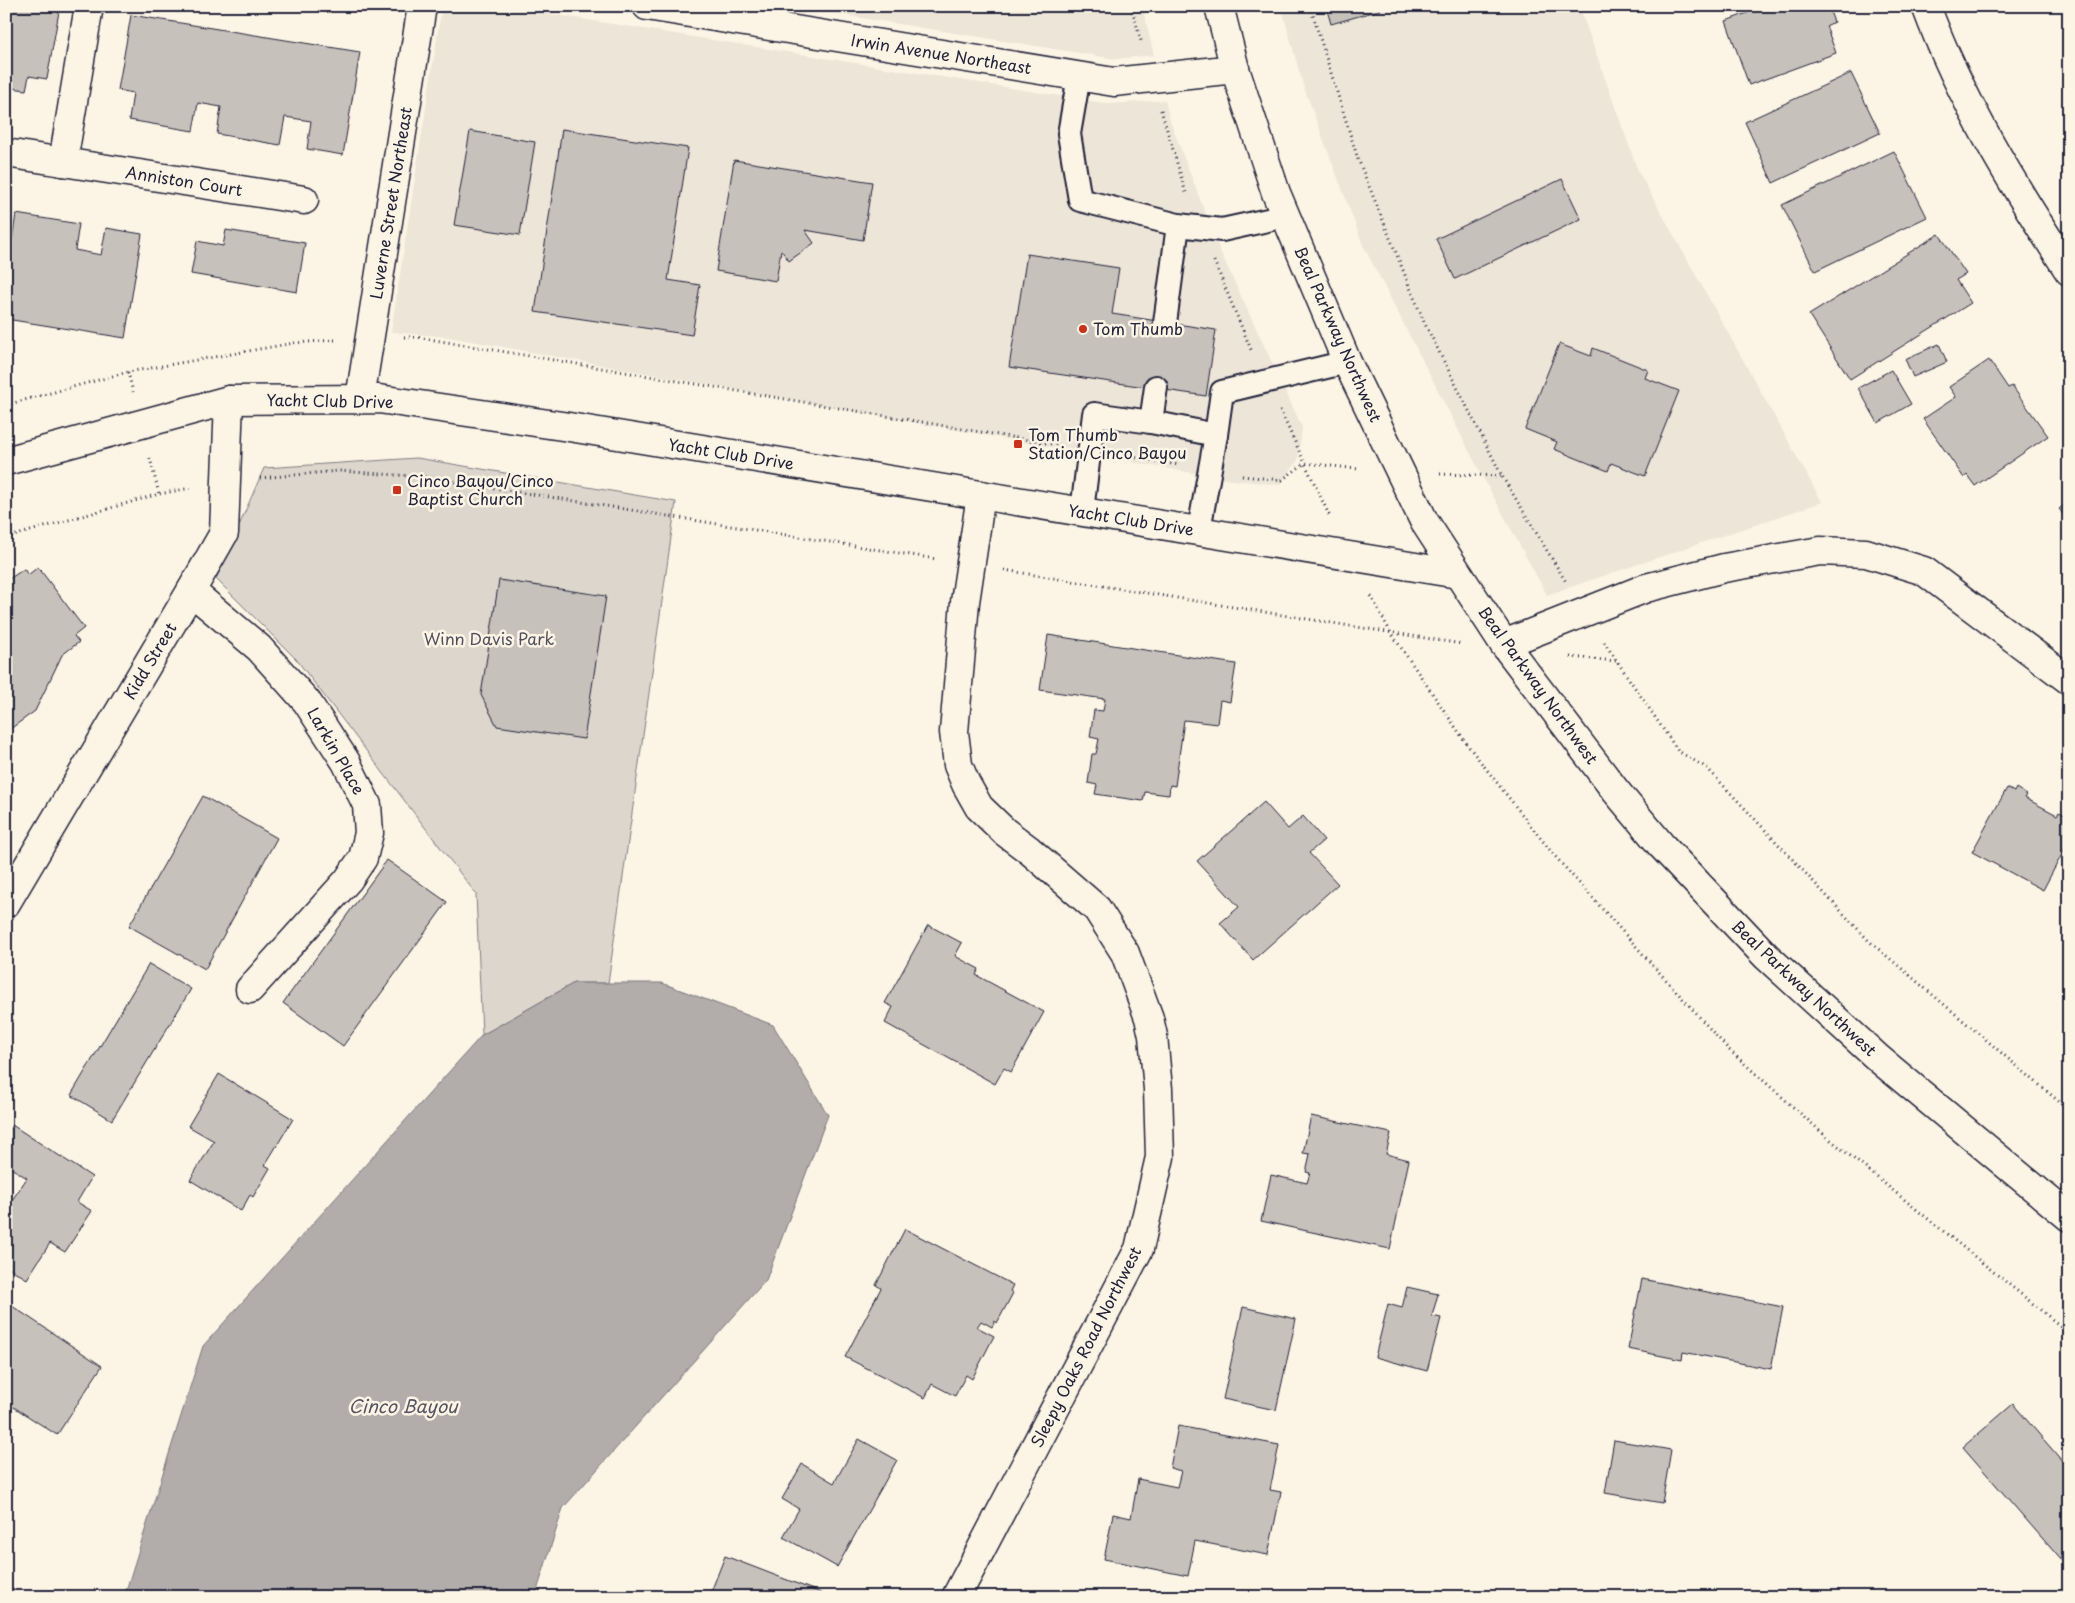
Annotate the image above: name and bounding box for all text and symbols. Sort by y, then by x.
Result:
street label: Irwin Avenue Northeast [849,27,1033,79]
street label: Luverne Street Northeast [363,105,417,301]
street label: Anniston Court [124,159,245,201]
street label: Beal Parkway Northwest [1289,242,1389,426]
place label: Tom Thumb [1093,316,1183,340]
marker: Tom Thumb [1077,323,1089,335]
street label: Yacht Club Drive [266,387,394,413]
place label: Tom Thumb Station/Cinco Bayou [1028,422,1187,464]
street label: Yacht Club Drive [666,431,796,475]
marker: Tom Thumb Station/Cinco Bayou [1012,438,1024,450]
place label: Cinco Bayou/Cinco Baptist Church [407,468,554,510]
marker: Cinco Bayou/Cinco Baptist Church [391,484,403,496]
street label: Yacht Club Drive [1066,497,1196,541]
street label: Beal Parkway Northwest [1473,600,1605,769]
street label: Kidd Street [117,617,182,704]
park label: Winn Davis Park [424,626,555,650]
street label: Larkin Place [302,702,372,799]
street label: Beal Parkway Northwest [1727,914,1883,1061]
street label: Sleepy Oaks Road Northwest [1024,1242,1146,1451]
water label: Cinco Bayou [348,1392,459,1419]

